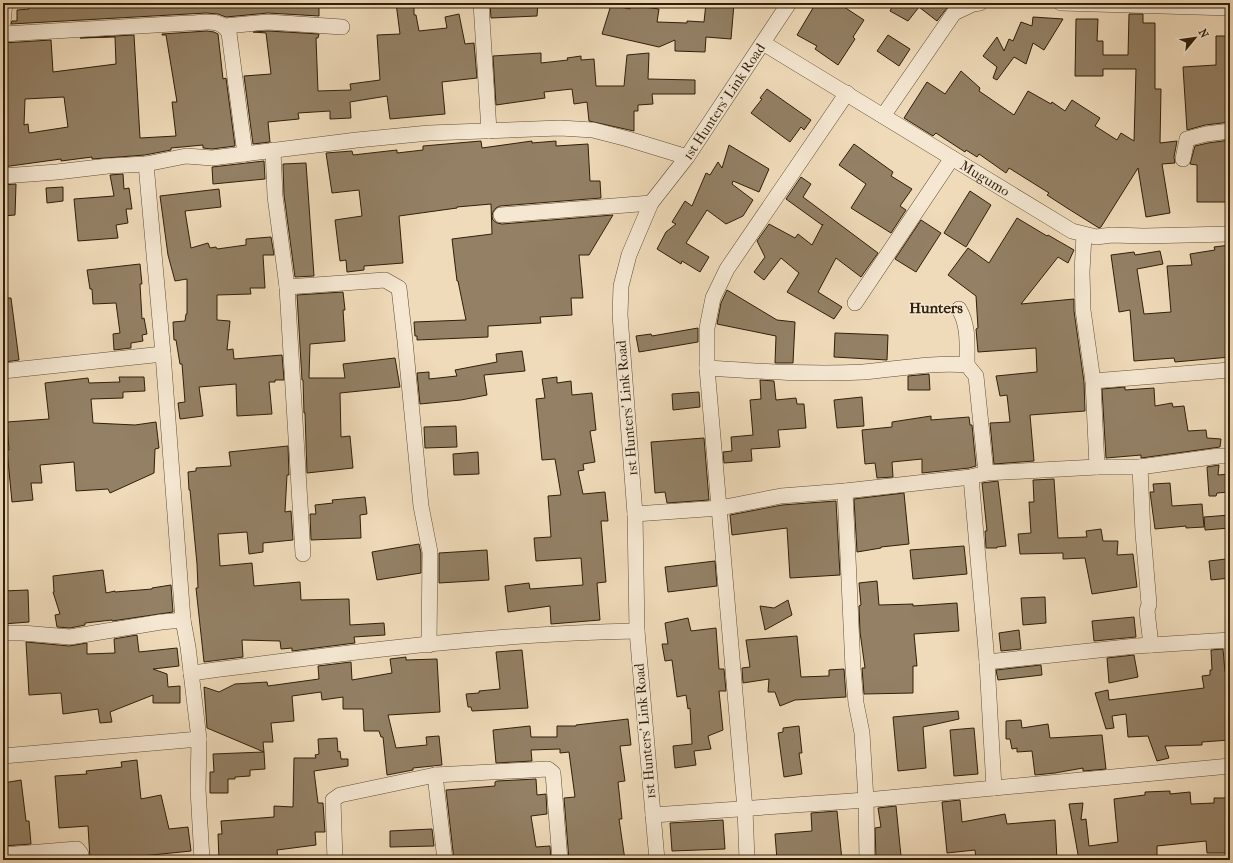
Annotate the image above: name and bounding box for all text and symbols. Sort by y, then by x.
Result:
north arrow [1175,18,1215,58]
text: N [1196,27,1211,41]
street label: 1st Hunters' Link Road [679,40,769,163]
street label: Mugumo [957,157,1013,200]
district label: Hunters [909,299,963,317]
street label: 1st Hunters' Link Road [613,339,641,477]
street label: 1st Hunters' Link Road [631,662,659,800]

